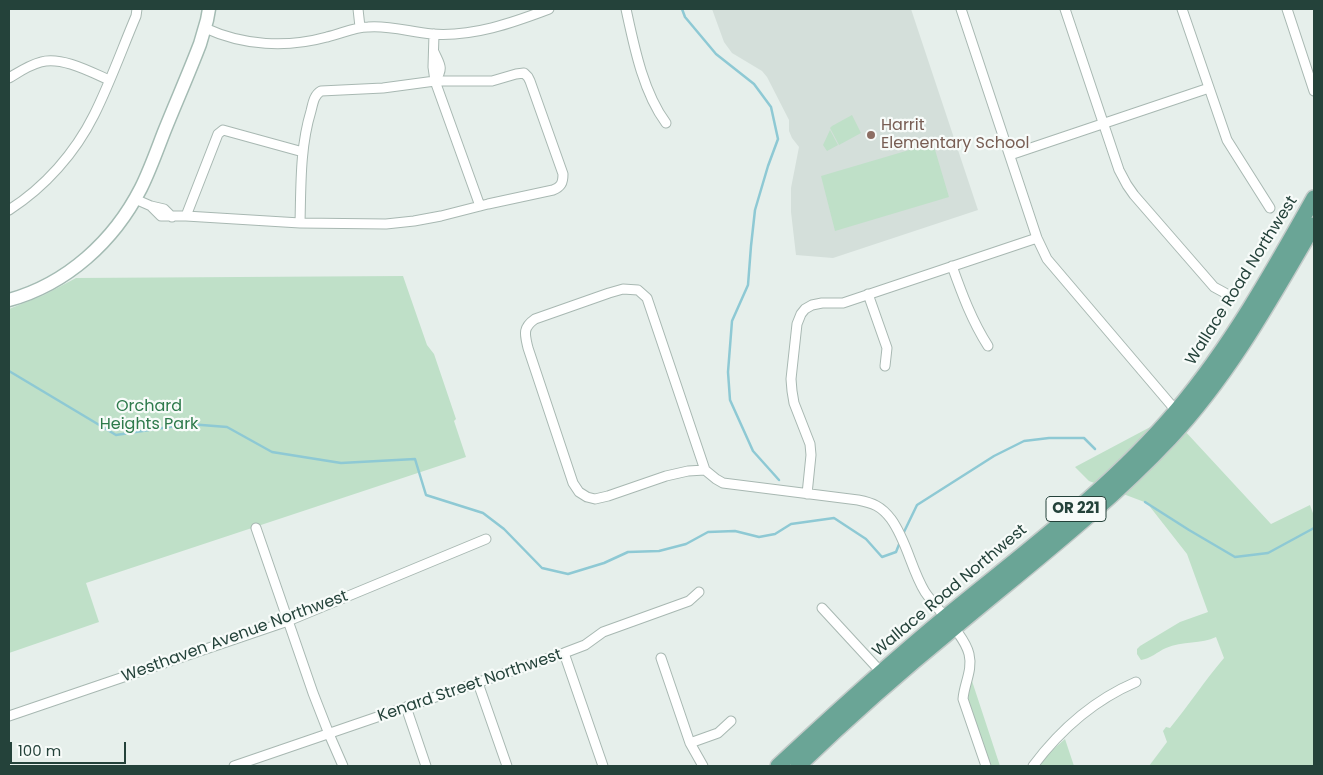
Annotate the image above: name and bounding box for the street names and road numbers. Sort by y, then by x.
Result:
street label: Wallace Road Northwest [1182,193,1302,369]
road number: OR 221 [1046,496,1106,522]
street label: Wallace Road Northwest [869,521,1031,661]
street label: Westhaven Avenue Northwest [119,587,351,687]
street label: Kenard Street Northwest [375,645,565,727]

